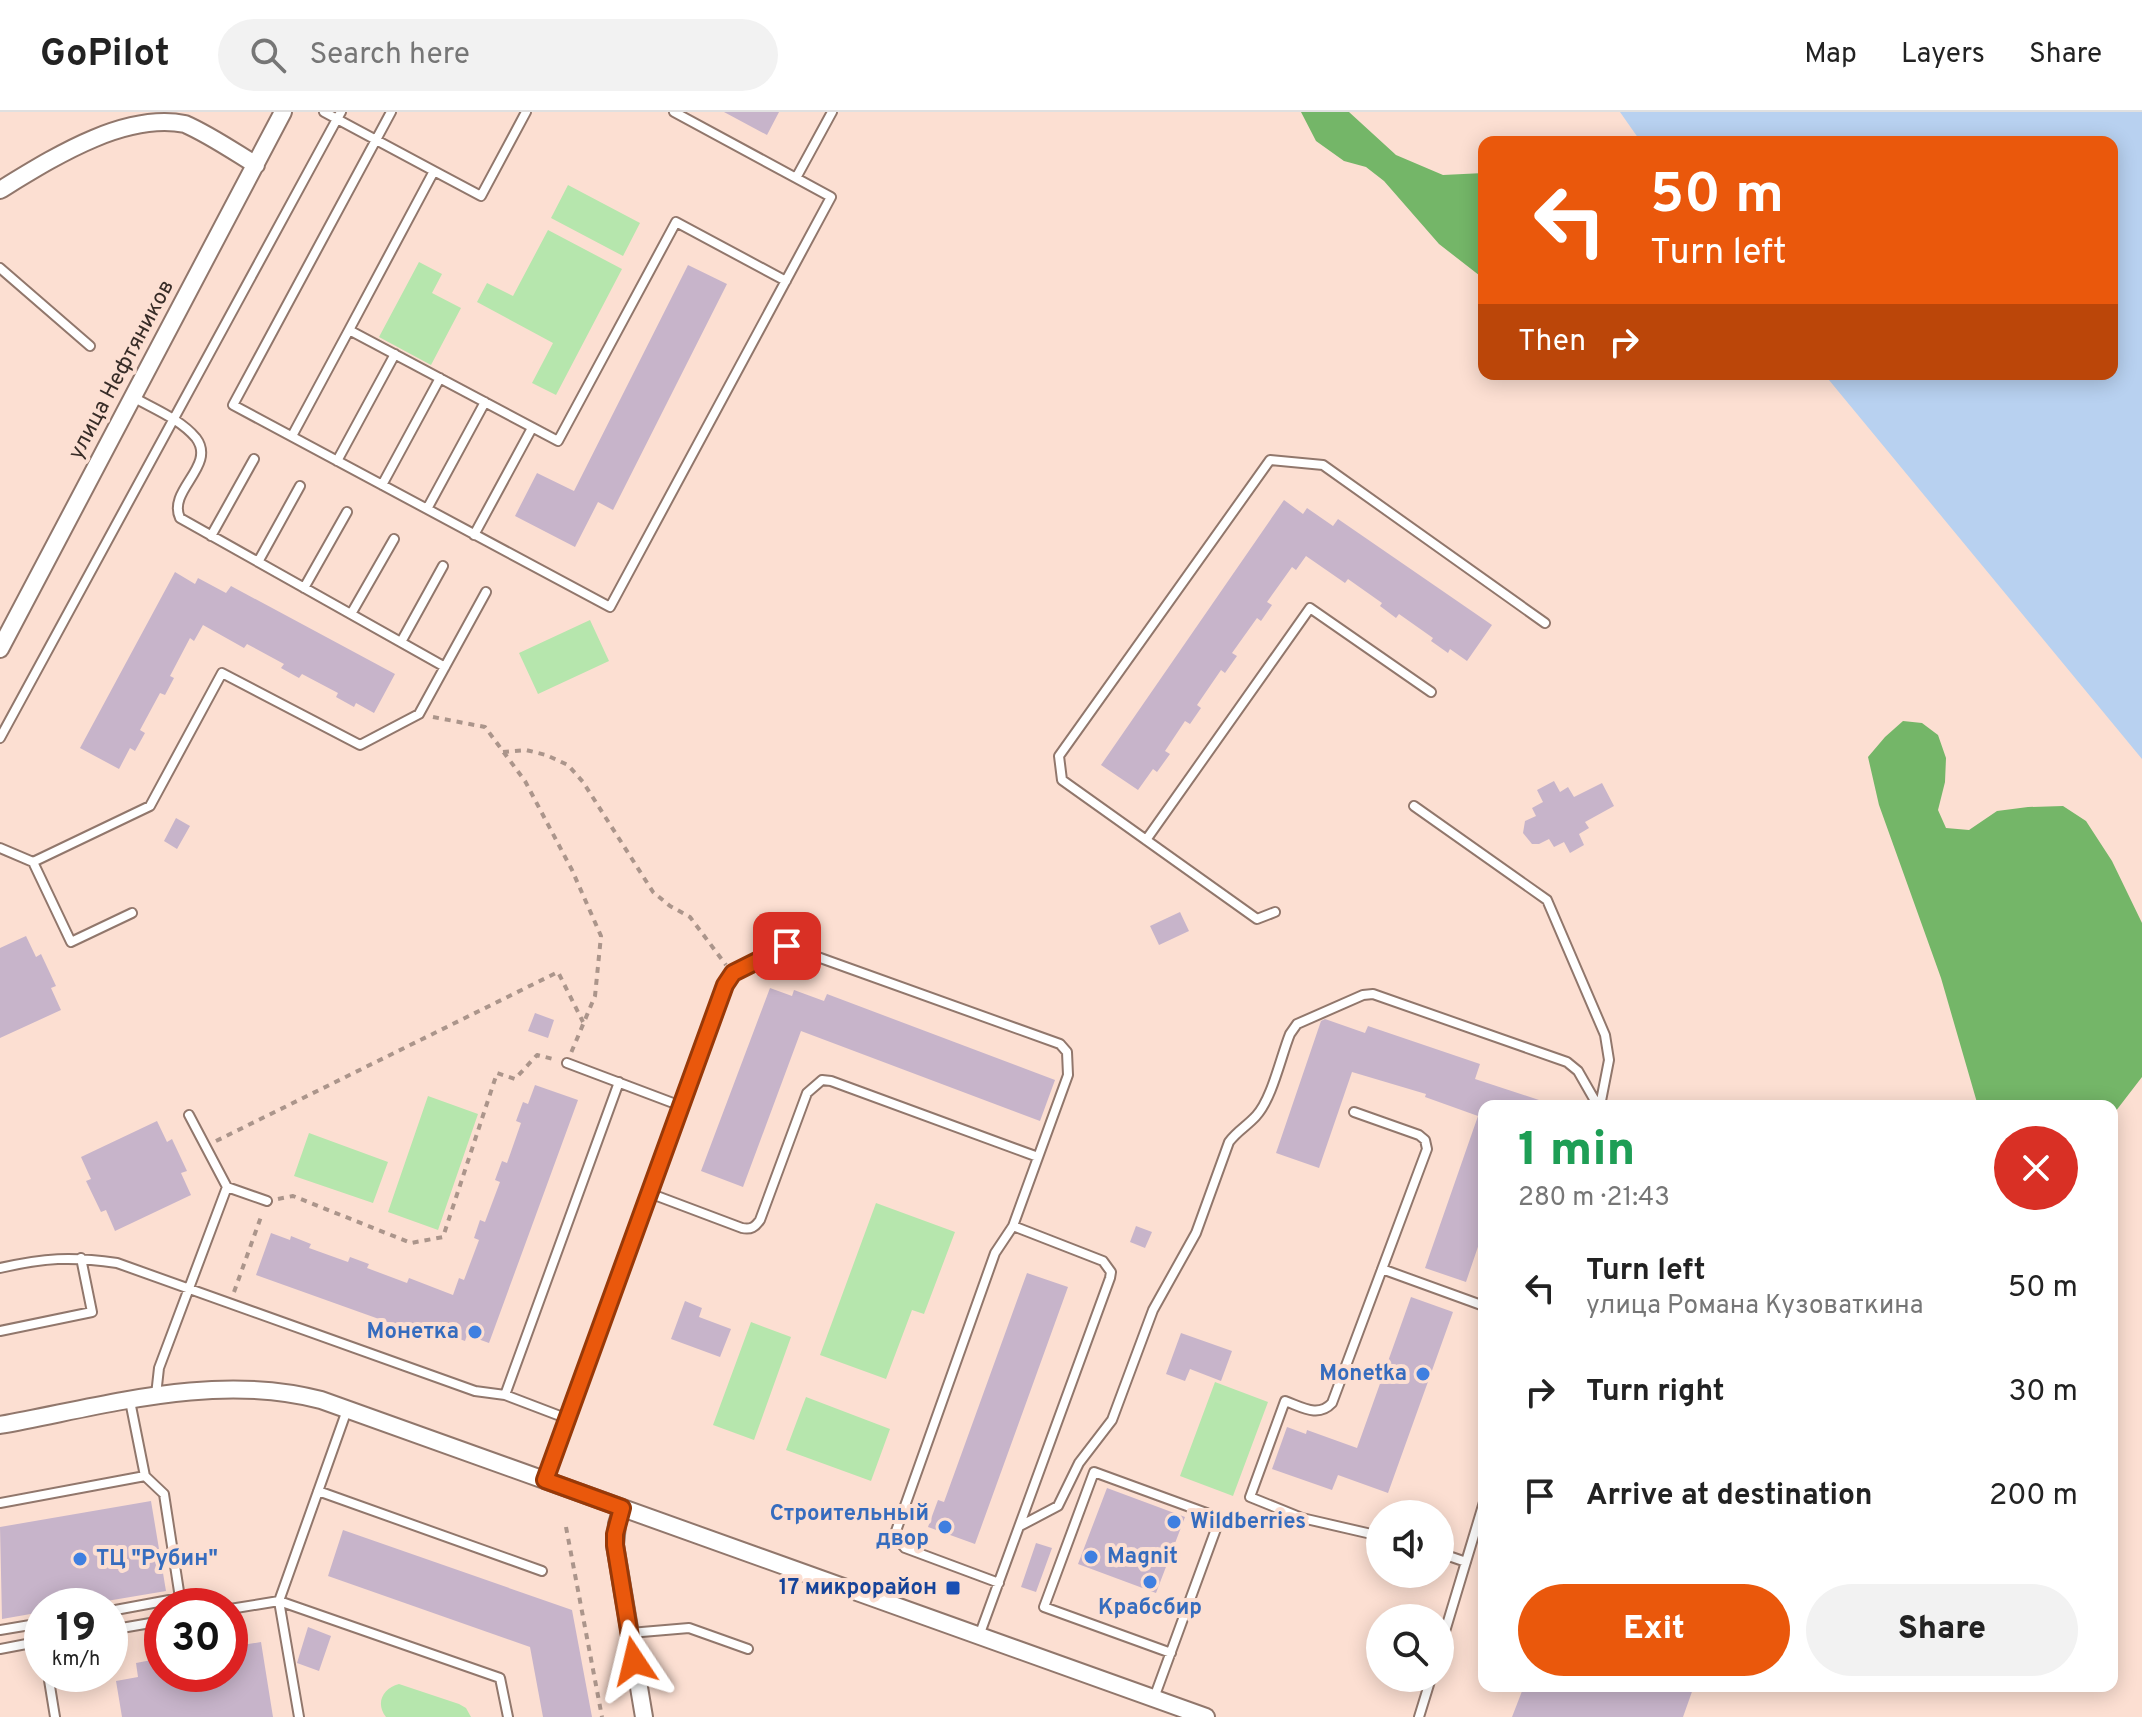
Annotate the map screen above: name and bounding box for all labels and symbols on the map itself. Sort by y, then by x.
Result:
street label: улица Нефтяников [63,275,181,465]
pin [753,912,821,980]
place label: Монетка [367,1319,459,1346]
marker: Монетка [466,1323,484,1341]
place label: Monetka [1319,1361,1407,1388]
marker: Monetka [1414,1365,1432,1383]
place label: Строительный двор [770,1501,929,1553]
place label: Wildberries [1190,1509,1306,1536]
marker: Wildberries [1165,1513,1183,1531]
marker: Строительный двор [936,1518,954,1536]
place label: Magnit [1107,1544,1178,1571]
place label: ТЦ "Рубин" [96,1546,218,1573]
marker: Magnit [1082,1548,1100,1566]
marker: ТЦ "Рубин" [71,1550,89,1568]
marker: Крабсбир [1141,1573,1159,1591]
place label: 17 микрорайон [779,1575,937,1602]
marker: 17 микрорайон [944,1579,962,1597]
speed limit sign: 30 [144,1588,248,1692]
place label: Крабсбир [1098,1595,1202,1622]
position arrow [592,1619,676,1703]

